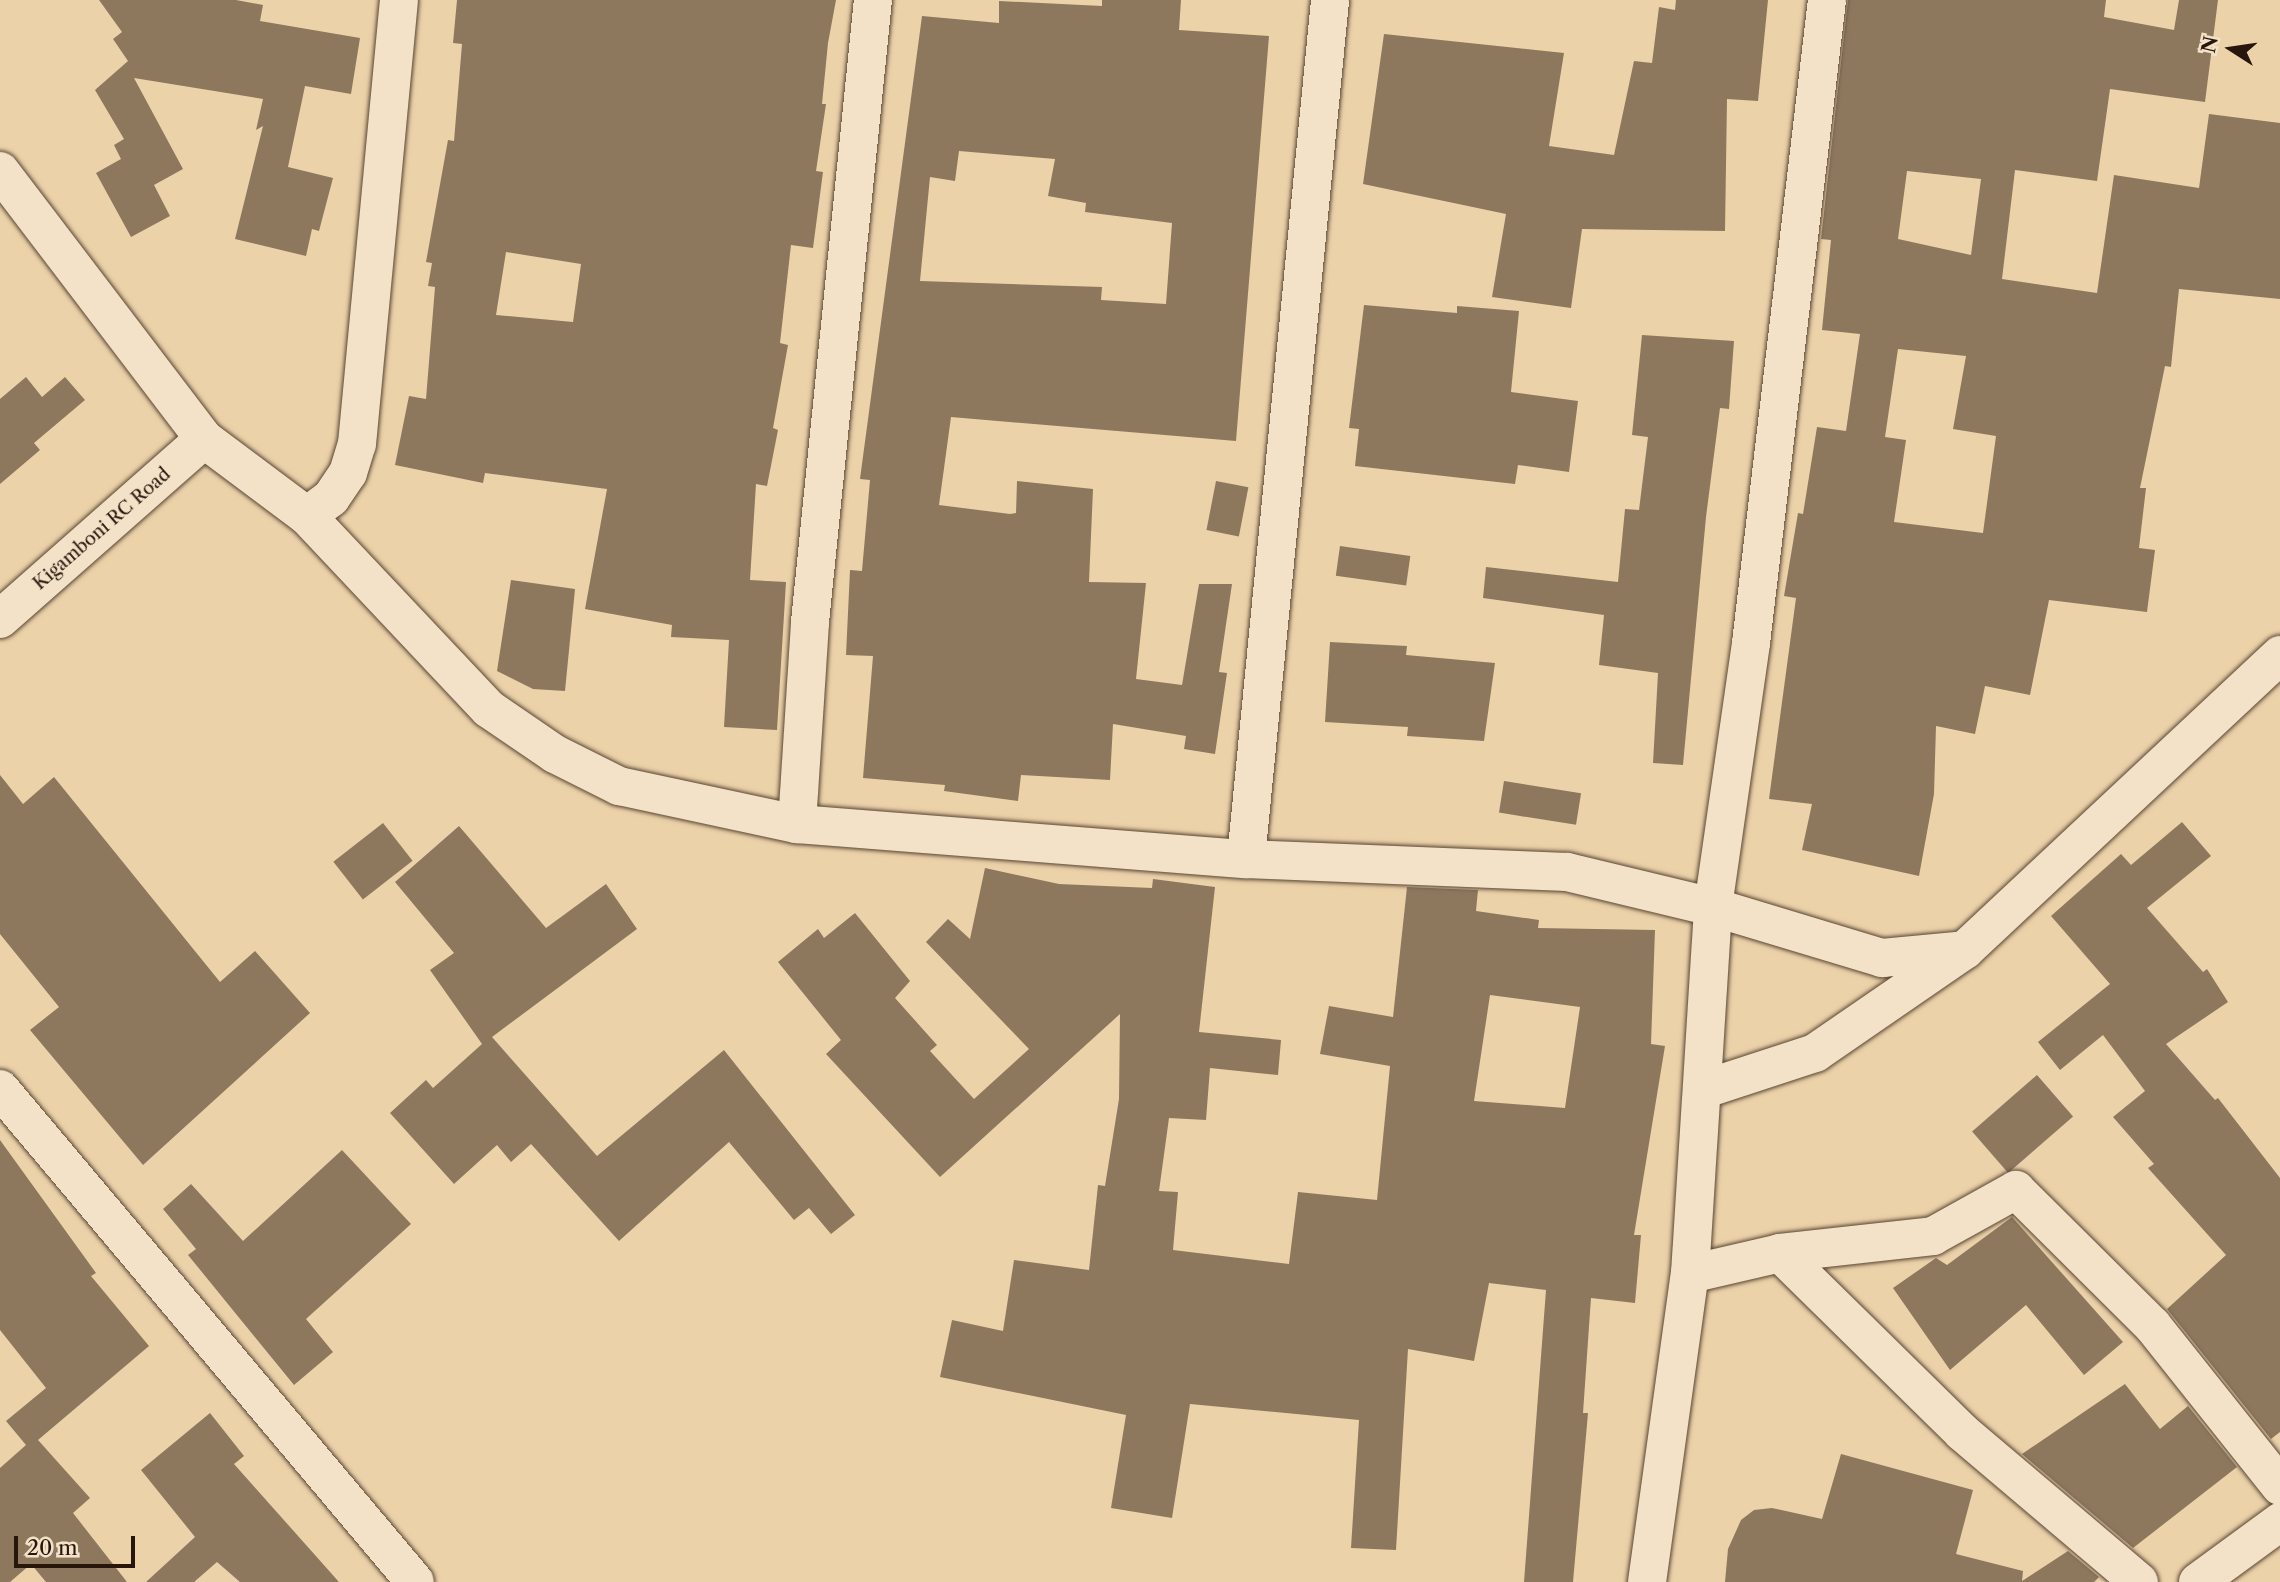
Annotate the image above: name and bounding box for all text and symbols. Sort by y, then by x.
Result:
north arrow [2196,14,2266,84]
text: N [2197,34,2223,55]
street label: Kigamboni RC Road [29,464,175,594]
scale bar [18,1522,138,1566]
text: 20 m [27,1535,78,1560]

